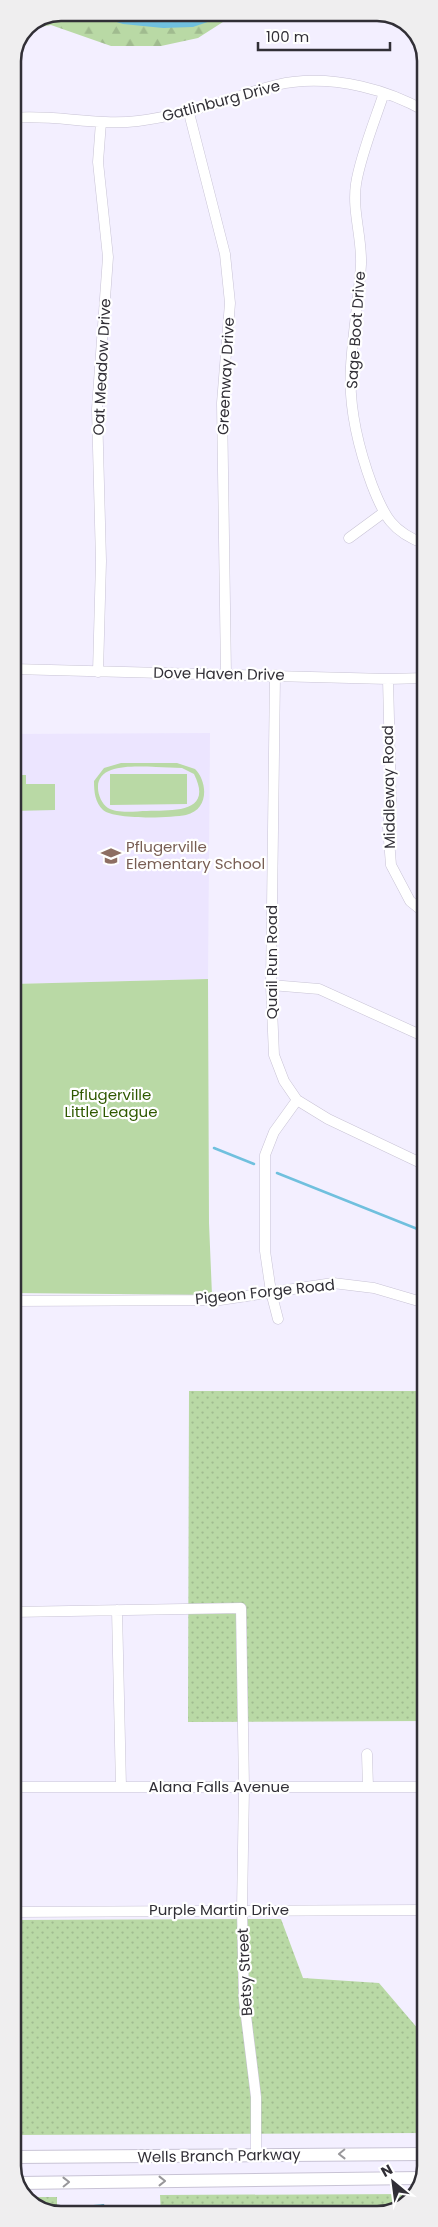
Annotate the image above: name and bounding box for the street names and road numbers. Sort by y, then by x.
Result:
street label: Gatlinburg Drive [160,75,282,126]
street label: Sage Boot Drive [341,270,370,389]
street label: Oat Meadow Drive [87,298,116,436]
street label: Greenway Drive [212,317,239,435]
street label: Dove Haven Drive [153,662,285,685]
street label: Middleway Road [377,725,400,849]
street label: Quail Run Road [261,905,282,1019]
street label: Pigeon Forge Road [194,1274,336,1309]
street label: Alana Falls Avenue [149,1776,289,1797]
street label: Purple Martin Drive [149,1899,289,1920]
street label: Betsy Street [232,1927,257,2017]
street label: Wells Branch Parkway [137,2144,301,2167]

